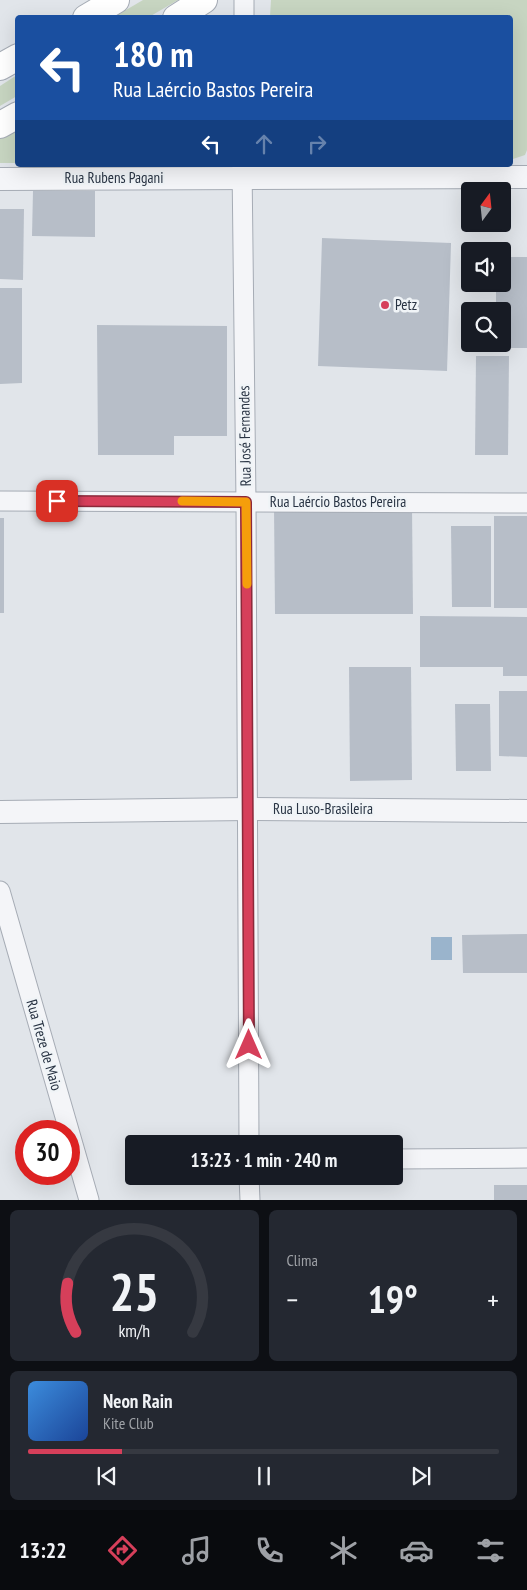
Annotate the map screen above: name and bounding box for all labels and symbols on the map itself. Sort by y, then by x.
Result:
street label: Rua Rubens Pagani [65,168,163,187]
north arrow [461,182,511,232]
place label: Petz [395,295,417,314]
marker: Petz [379,299,391,311]
street label: Rua José Fernandes [234,385,255,487]
pin [36,480,78,522]
street label: Rua Laércio Bastos Pereira [270,492,406,511]
street label: Rua Luso-Brasileira [273,799,373,818]
street label: Rua Treze de Maio [22,997,67,1093]
position arrow [222,1018,274,1070]
speed limit sign: 30 [15,1120,80,1185]

